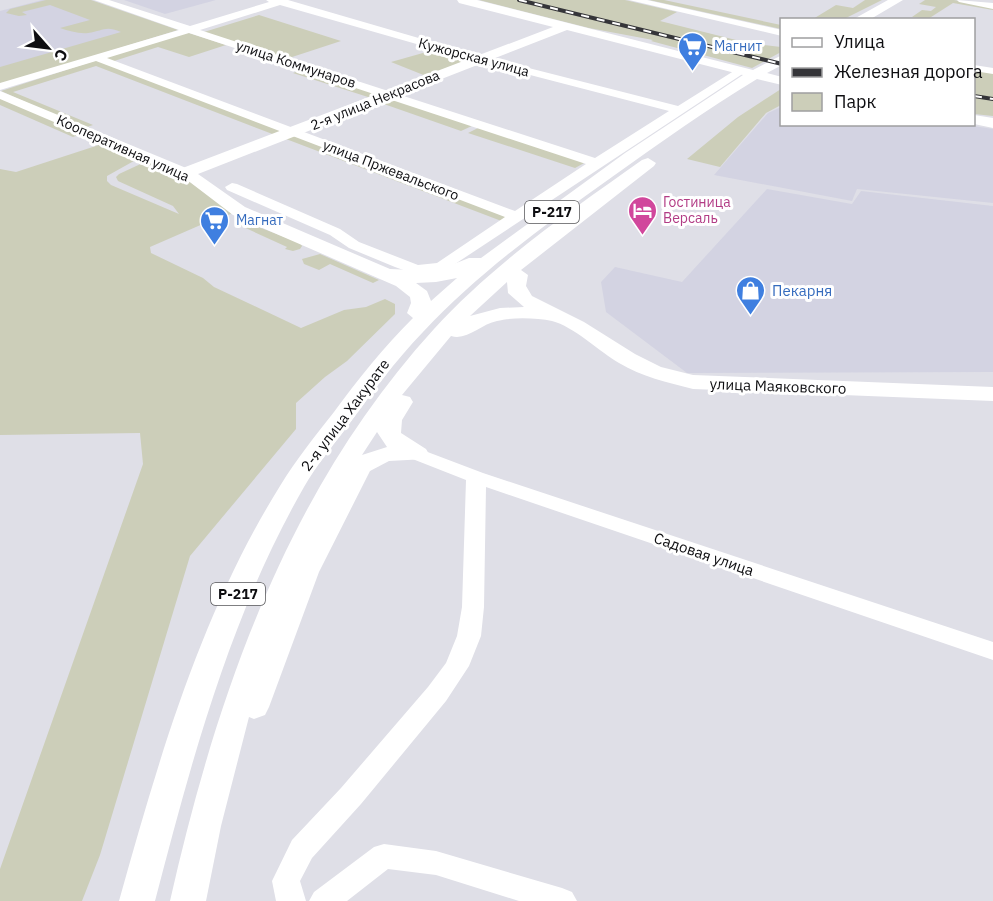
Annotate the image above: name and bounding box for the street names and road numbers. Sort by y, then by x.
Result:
street label: Кужорская улица [417,34,532,81]
street label: улица Коммунаров [234,36,358,92]
street label: 2-я улица Некрасова [308,66,443,134]
street label: Кооперативная улица [54,111,193,186]
street label: улица Пржевальского [320,136,462,204]
road number: Р-217 [525,201,579,223]
street label: 2-я улица Хакурате [296,355,394,475]
street label: улица Маяковского [709,374,847,398]
street label: Садовая улица [652,528,756,580]
road number: Р-217 [211,583,265,605]

